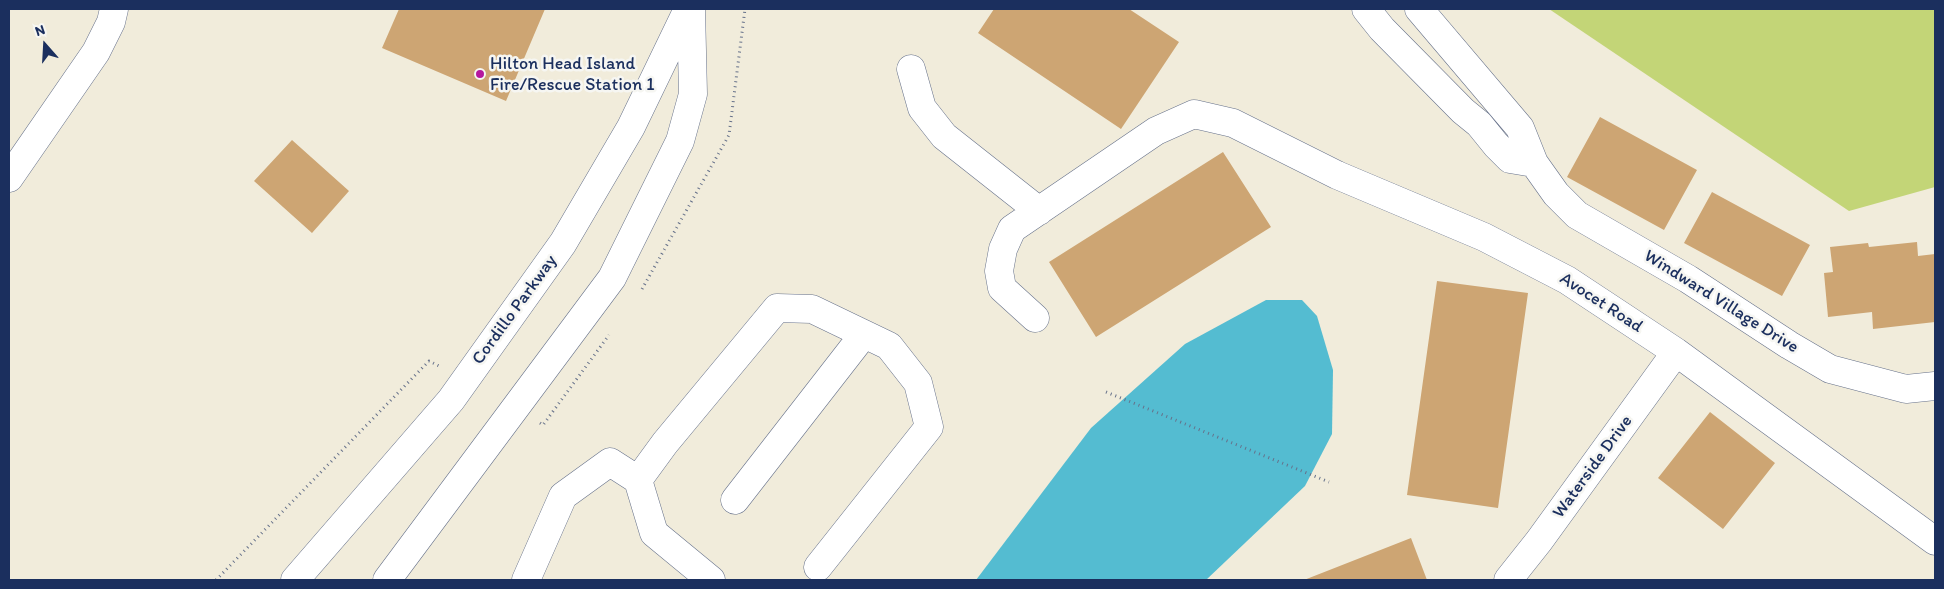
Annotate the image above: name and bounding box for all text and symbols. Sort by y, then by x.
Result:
north arrow [20,20,70,70]
text: N [33,21,47,40]
place label: Hilton Head Island Fire/Rescue Station 1 [490,53,655,96]
marker: Hilton Head Island Fire/Rescue Station 1 [474,68,486,80]
street label: Windward Village Drive [1640,246,1802,358]
street label: Cordillo Parkway [468,251,562,369]
street label: Avocet Road [1555,268,1647,338]
street label: Waterside Drive [1548,411,1638,523]

